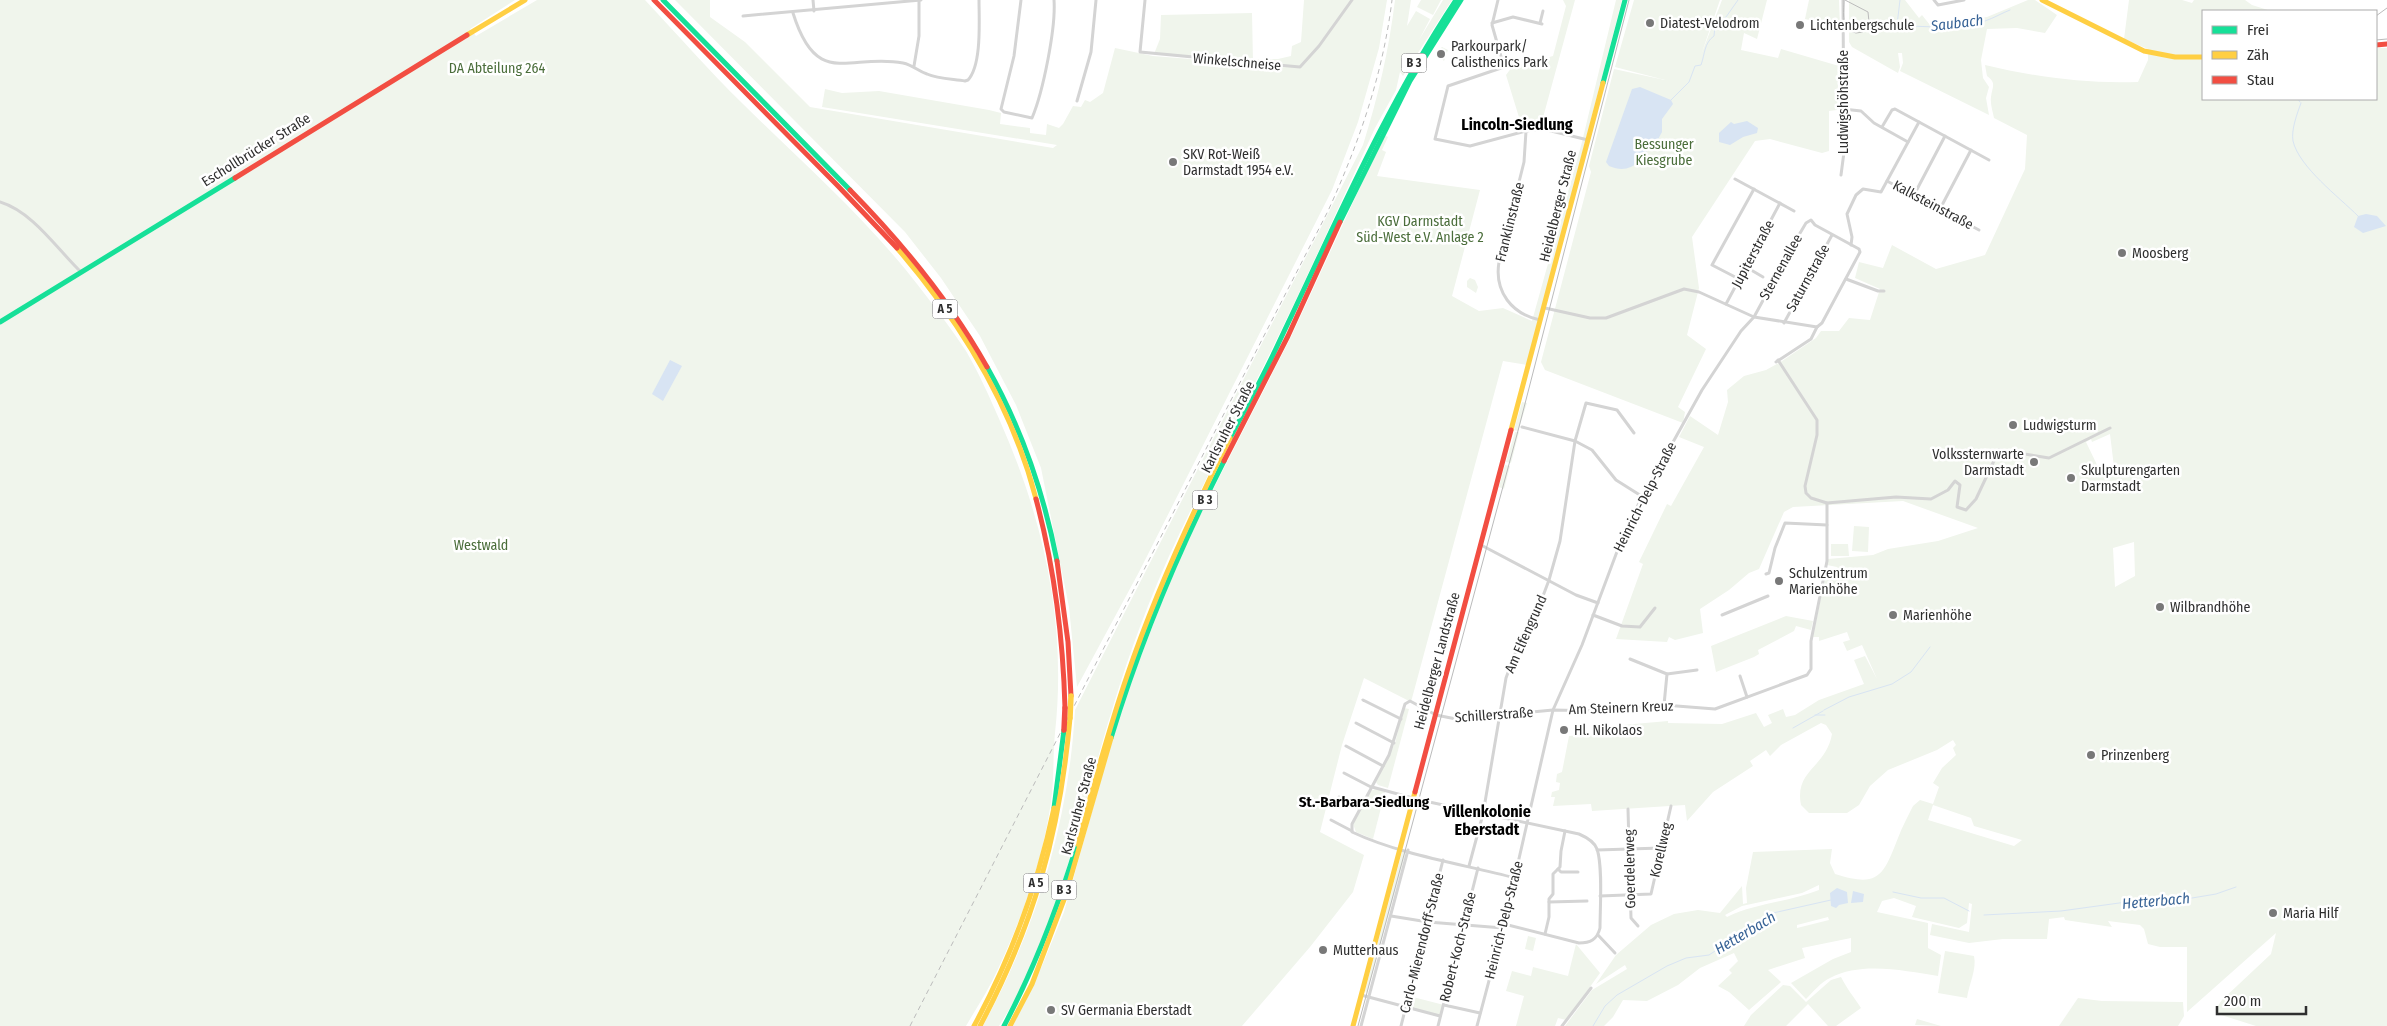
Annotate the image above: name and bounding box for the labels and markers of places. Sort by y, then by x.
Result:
place label: Diatest-Velodrom [1660,15,1759,32]
marker: Diatest-Velodrom [1644,17,1656,29]
place label: Lichtenbergschule [1810,17,1915,34]
marker: Lichtenbergschule [1794,19,1806,31]
place label: Parkourpark/ Calisthenics Park [1451,38,1548,71]
marker: Parkourpark/ Calisthenics Park [1435,48,1447,60]
place label: SKV Rot-Weiß Darmstadt 1954 e.V. [1183,146,1293,179]
marker: SKV Rot-Weiß Darmstadt 1954 e.V. [1167,156,1179,168]
place label: Moosberg [2132,245,2189,262]
marker: Moosberg [2116,247,2128,259]
place label: Ludwigsturm [2023,417,2097,434]
marker: Ludwigsturm [2007,419,2019,431]
place label: Volkssternwarte Darmstadt [1932,446,2024,479]
marker: Volkssternwarte Darmstadt [2028,456,2040,468]
place label: Skulpturengarten Darmstadt [2081,462,2180,495]
marker: Skulpturengarten Darmstadt [2065,472,2077,484]
place label: Schulzentrum Marienhöhe [1789,565,1868,598]
marker: Schulzentrum Marienhöhe [1773,575,1785,587]
place label: Wilbrandhöhe [2170,599,2250,616]
marker: Wilbrandhöhe [2154,601,2166,613]
place label: Marienhöhe [1903,607,1972,624]
marker: Marienhöhe [1887,609,1899,621]
place label: Hl. Nikolaos [1574,722,1642,739]
marker: Hl. Nikolaos [1558,724,1570,736]
place label: Prinzenberg [2101,747,2170,764]
marker: Prinzenberg [2085,749,2097,761]
place label: Maria Hilf [2283,905,2340,922]
marker: Maria Hilf [2267,907,2279,919]
place label: Mutterhaus [1333,942,1399,959]
marker: Mutterhaus [1317,944,1329,956]
place label: SV Germania Eberstadt [1061,1002,1192,1019]
marker: SV Germania Eberstadt [1045,1004,1057,1016]

